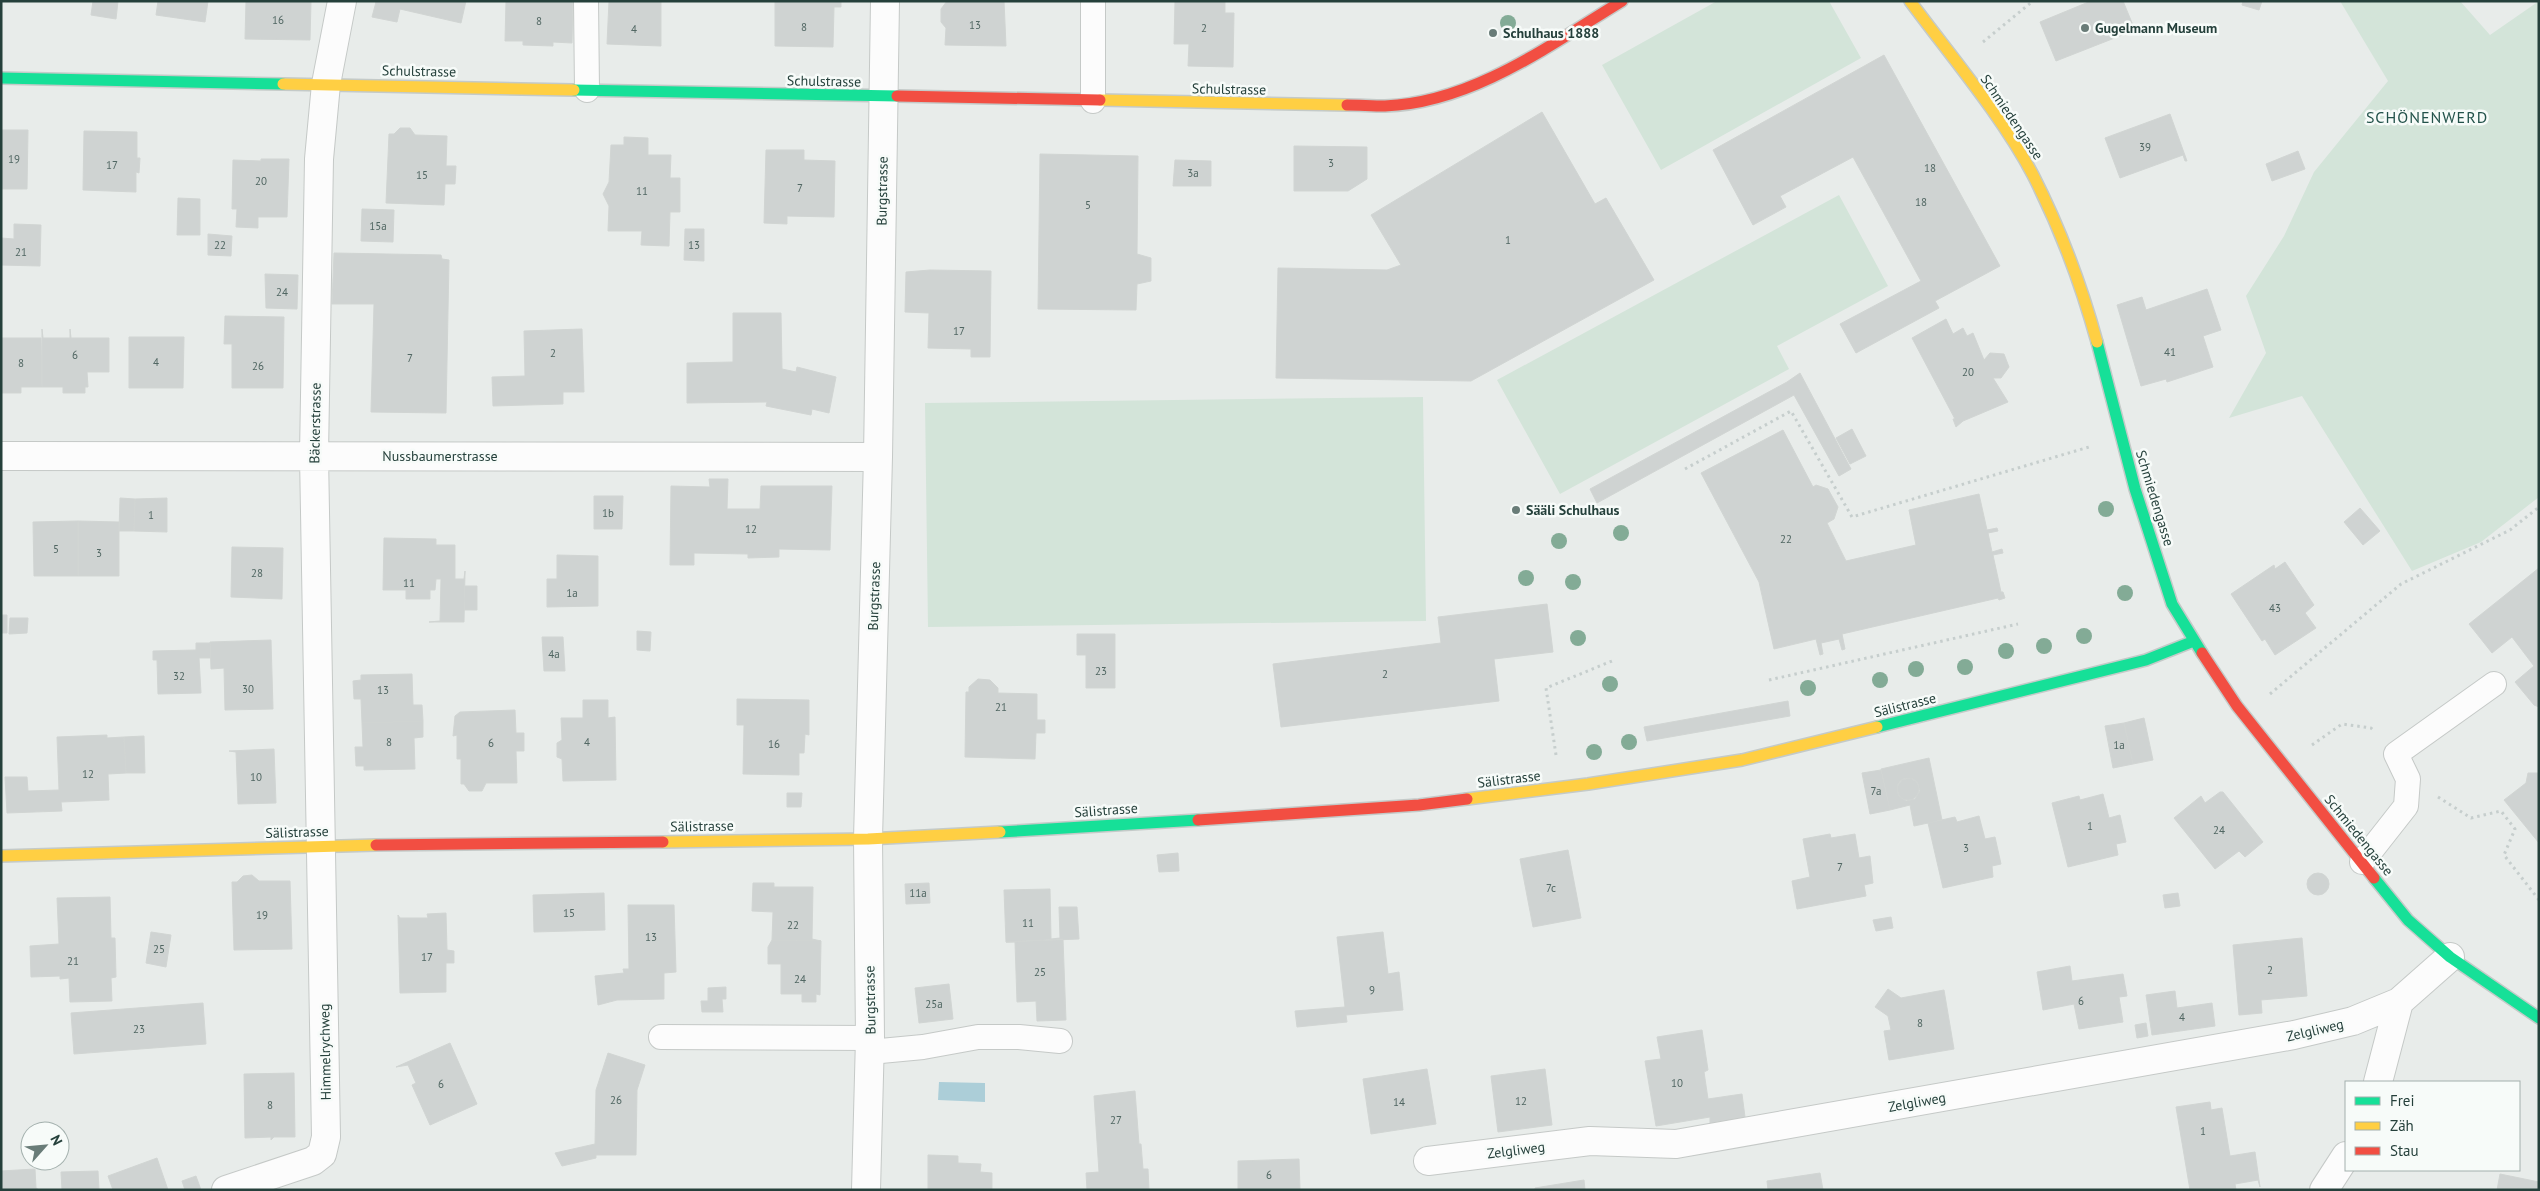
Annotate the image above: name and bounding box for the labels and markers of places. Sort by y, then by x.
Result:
place label: Gugelmann Museum [2095,19,2217,37]
marker: Gugelmann Museum [2079,22,2091,34]
place label: Schulhaus 1888 [1503,24,1599,42]
marker: Schulhaus 1888 [1487,27,1499,39]
place label: Sääli Schulhaus [1526,501,1620,519]
marker: Sääli Schulhaus [1510,504,1522,516]

